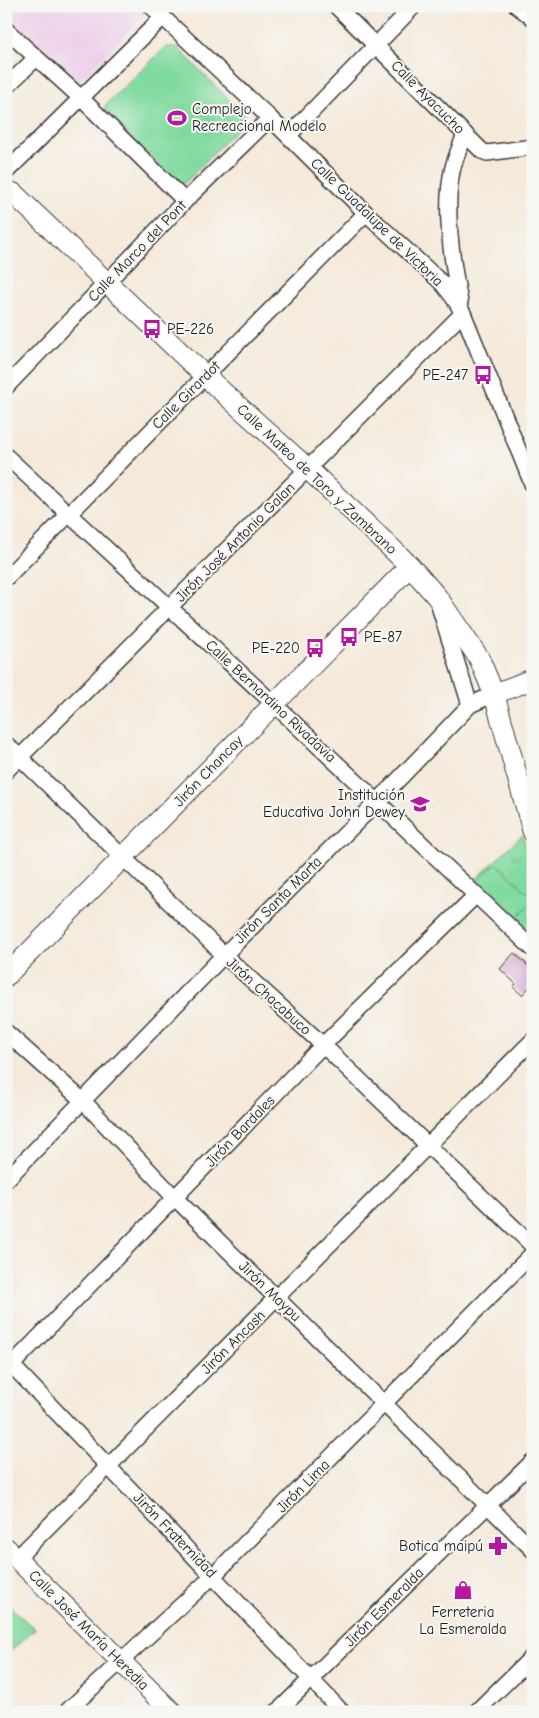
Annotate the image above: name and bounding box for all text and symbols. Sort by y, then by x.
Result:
street label: Calle Ayacucho [387,56,469,138]
place label: Complejo Recreacional Modelo [192,100,327,135]
sports icon: Complejo Recreacional Modelo [166,107,188,129]
street label: Calle Guadalupe de Victoria [307,154,447,290]
street label: Calle Marco del Pont [84,196,191,305]
bus stop icon: PE-226 [141,318,163,340]
place label: PE-226 [167,320,214,338]
street label: Calle Girardot [148,357,224,433]
bus stop icon: PE-247 [472,364,494,386]
place label: PE-247 [423,366,468,384]
street label: Calle Mateo de Toro y Zambrano [233,400,401,558]
street label: Jirón José Antonio Galan [171,478,299,606]
bus stop icon: PE-87 [338,626,360,648]
place label: PE-87 [364,628,402,646]
street label: Calle Bernardino Rivadavia [202,636,340,766]
bus stop icon: PE-220 [304,637,326,659]
place label: PE-220 [252,639,300,657]
street label: Jirón Chancay [170,731,247,810]
place label: Institución Educativa John Dewey [263,786,405,821]
school or university icon: Institución Educativa John Dewey [409,793,431,815]
street label: Jirón Santa Marta [231,853,325,947]
street label: Jirón Chacabuco [223,953,315,1039]
street label: Jirón Bardales [201,1092,279,1170]
street label: Jirón Maypu [235,1257,305,1325]
street label: Jirón Ancash [197,1306,269,1378]
street label: Jirón Lima [273,1456,333,1516]
street label: Jirón Fraternidad [130,1489,220,1581]
pharmacy icon: Botica maipú [487,1535,509,1557]
place label: Botica maipú [399,1537,483,1555]
street label: Jirón Esmeralda [341,1564,427,1650]
street label: Calle José María Heredia [25,1566,153,1694]
shop icon: Ferreteria La Esmeralda [452,1579,474,1601]
place label: Ferreteria La Esmeralda [419,1603,507,1638]

